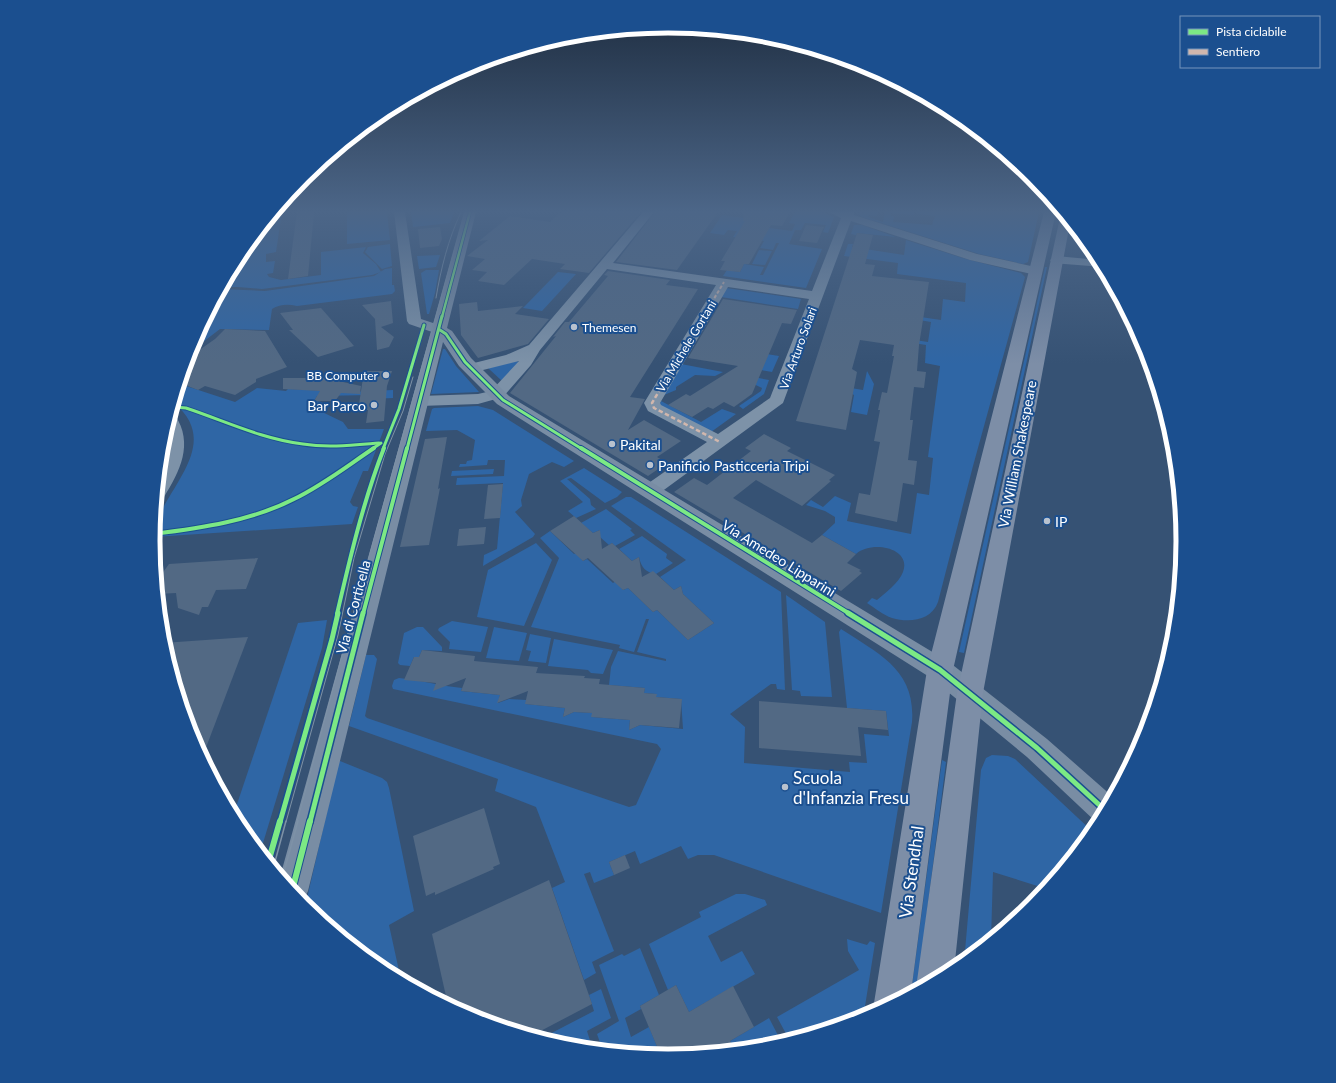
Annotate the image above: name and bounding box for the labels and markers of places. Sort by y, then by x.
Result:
place label: Themesen [582,320,636,335]
marker: Themesen [569,322,579,332]
place label: BB Computer [306,368,379,383]
marker: BB Computer [381,370,391,380]
place label: Bar Parco [307,397,366,414]
marker: Bar Parco [369,400,379,410]
place label: Pakital [620,436,661,453]
marker: Pakital [607,439,617,449]
place label: Panificio Pasticceria Tripi [658,457,809,474]
marker: Panificio Pasticceria Tripi [645,460,655,470]
place label: IP [1055,513,1067,530]
marker: IP [1042,516,1052,526]
place label: Scuola d'Infanzia Fresu [793,767,909,808]
marker: Scuola d'Infanzia Fresu [780,782,790,792]

